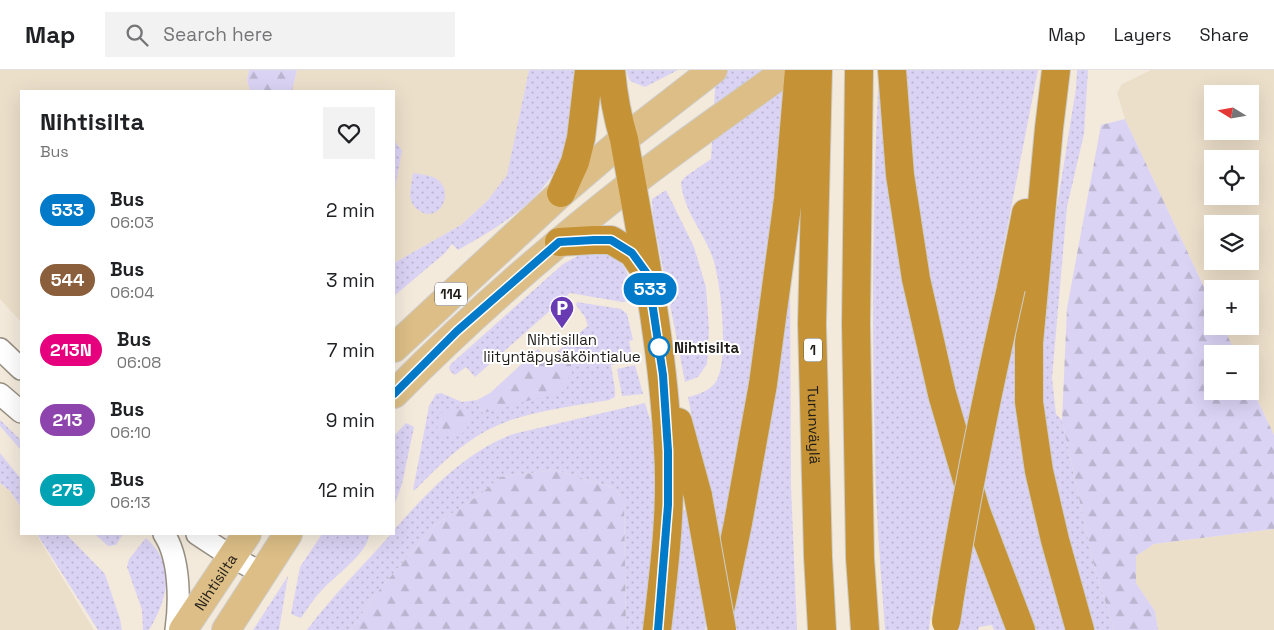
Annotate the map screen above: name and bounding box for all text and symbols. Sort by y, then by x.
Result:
search box [105,12,455,57]
text: Map [25,19,75,50]
icon: search [123,21,151,49]
text: Search here [163,22,273,47]
text: Map [1048,23,1086,46]
text: Layers [1114,23,1171,46]
text: Share [1199,23,1249,46]
north arrow [1204,85,1259,140]
map controls [1204,85,1259,400]
text: Nihtisilta [40,106,144,137]
button: heart [323,107,375,159]
text: Bus [40,141,69,162]
button: locate [1204,150,1259,205]
text: Bus [110,187,144,212]
text: 533 [51,198,84,221]
text: 2 min [326,198,375,223]
text: 06:03 [110,212,154,233]
button: layers [1204,215,1259,270]
text: Bus [110,257,144,282]
text: 544 [51,268,84,291]
text: 3 min [326,268,375,293]
line badge: 533 [621,273,679,305]
text: 533 [634,277,666,300]
button: + [1204,280,1259,335]
text: 06:04 [110,282,154,303]
road number: 114 [435,282,467,305]
parking icon: Nihtisillan liityntäpysäköintialue [549,295,575,329]
text: Bus [117,327,151,352]
place label: Nihtisillan liityntäpysäköintialue [483,330,641,366]
marker: Nihtisilta [648,336,670,358]
text: 213N [50,338,92,361]
text: 7 min [327,338,375,363]
place label: Nihtisilta [674,338,740,357]
road number: 1 [804,338,822,362]
button: − [1204,345,1259,400]
text: 06:08 [117,352,161,373]
street label: Turunväylä [804,385,825,465]
text: Bus [110,397,144,422]
text: 213 [53,408,82,431]
text: 9 min [326,408,375,433]
text: 06:10 [110,422,151,443]
text: Bus [110,467,144,492]
text: 275 [52,478,83,501]
text: 12 min [318,478,375,503]
text: 06:13 [110,492,150,513]
street label: Nihtisilta [190,550,241,614]

